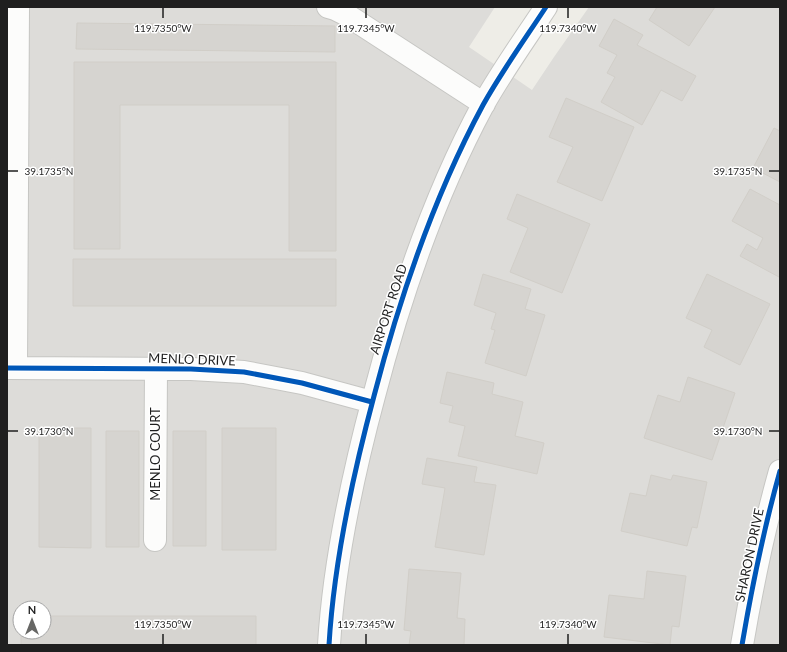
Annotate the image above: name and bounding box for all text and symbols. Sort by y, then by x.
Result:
text: 119.7350°W [134,22,192,34]
text: 119.7345°W [337,22,395,34]
text: 119.7340°W [539,22,597,34]
text: 39.1735°N [25,165,73,177]
text: 39.1735°N [714,165,762,177]
street label: AIRPORT ROAD [366,262,410,356]
street label: MENLO DRIVE [148,349,236,369]
street label: MENLO COURT [147,407,163,501]
text: 39.1730°N [25,425,73,437]
text: 39.1730°N [714,425,762,437]
street label: SHARON DRIVE [731,507,767,603]
north arrow [12,600,52,640]
text: N [28,603,36,616]
text: 119.7350°W [134,618,192,630]
text: 119.7345°W [337,618,395,630]
text: 119.7340°W [539,618,597,630]

